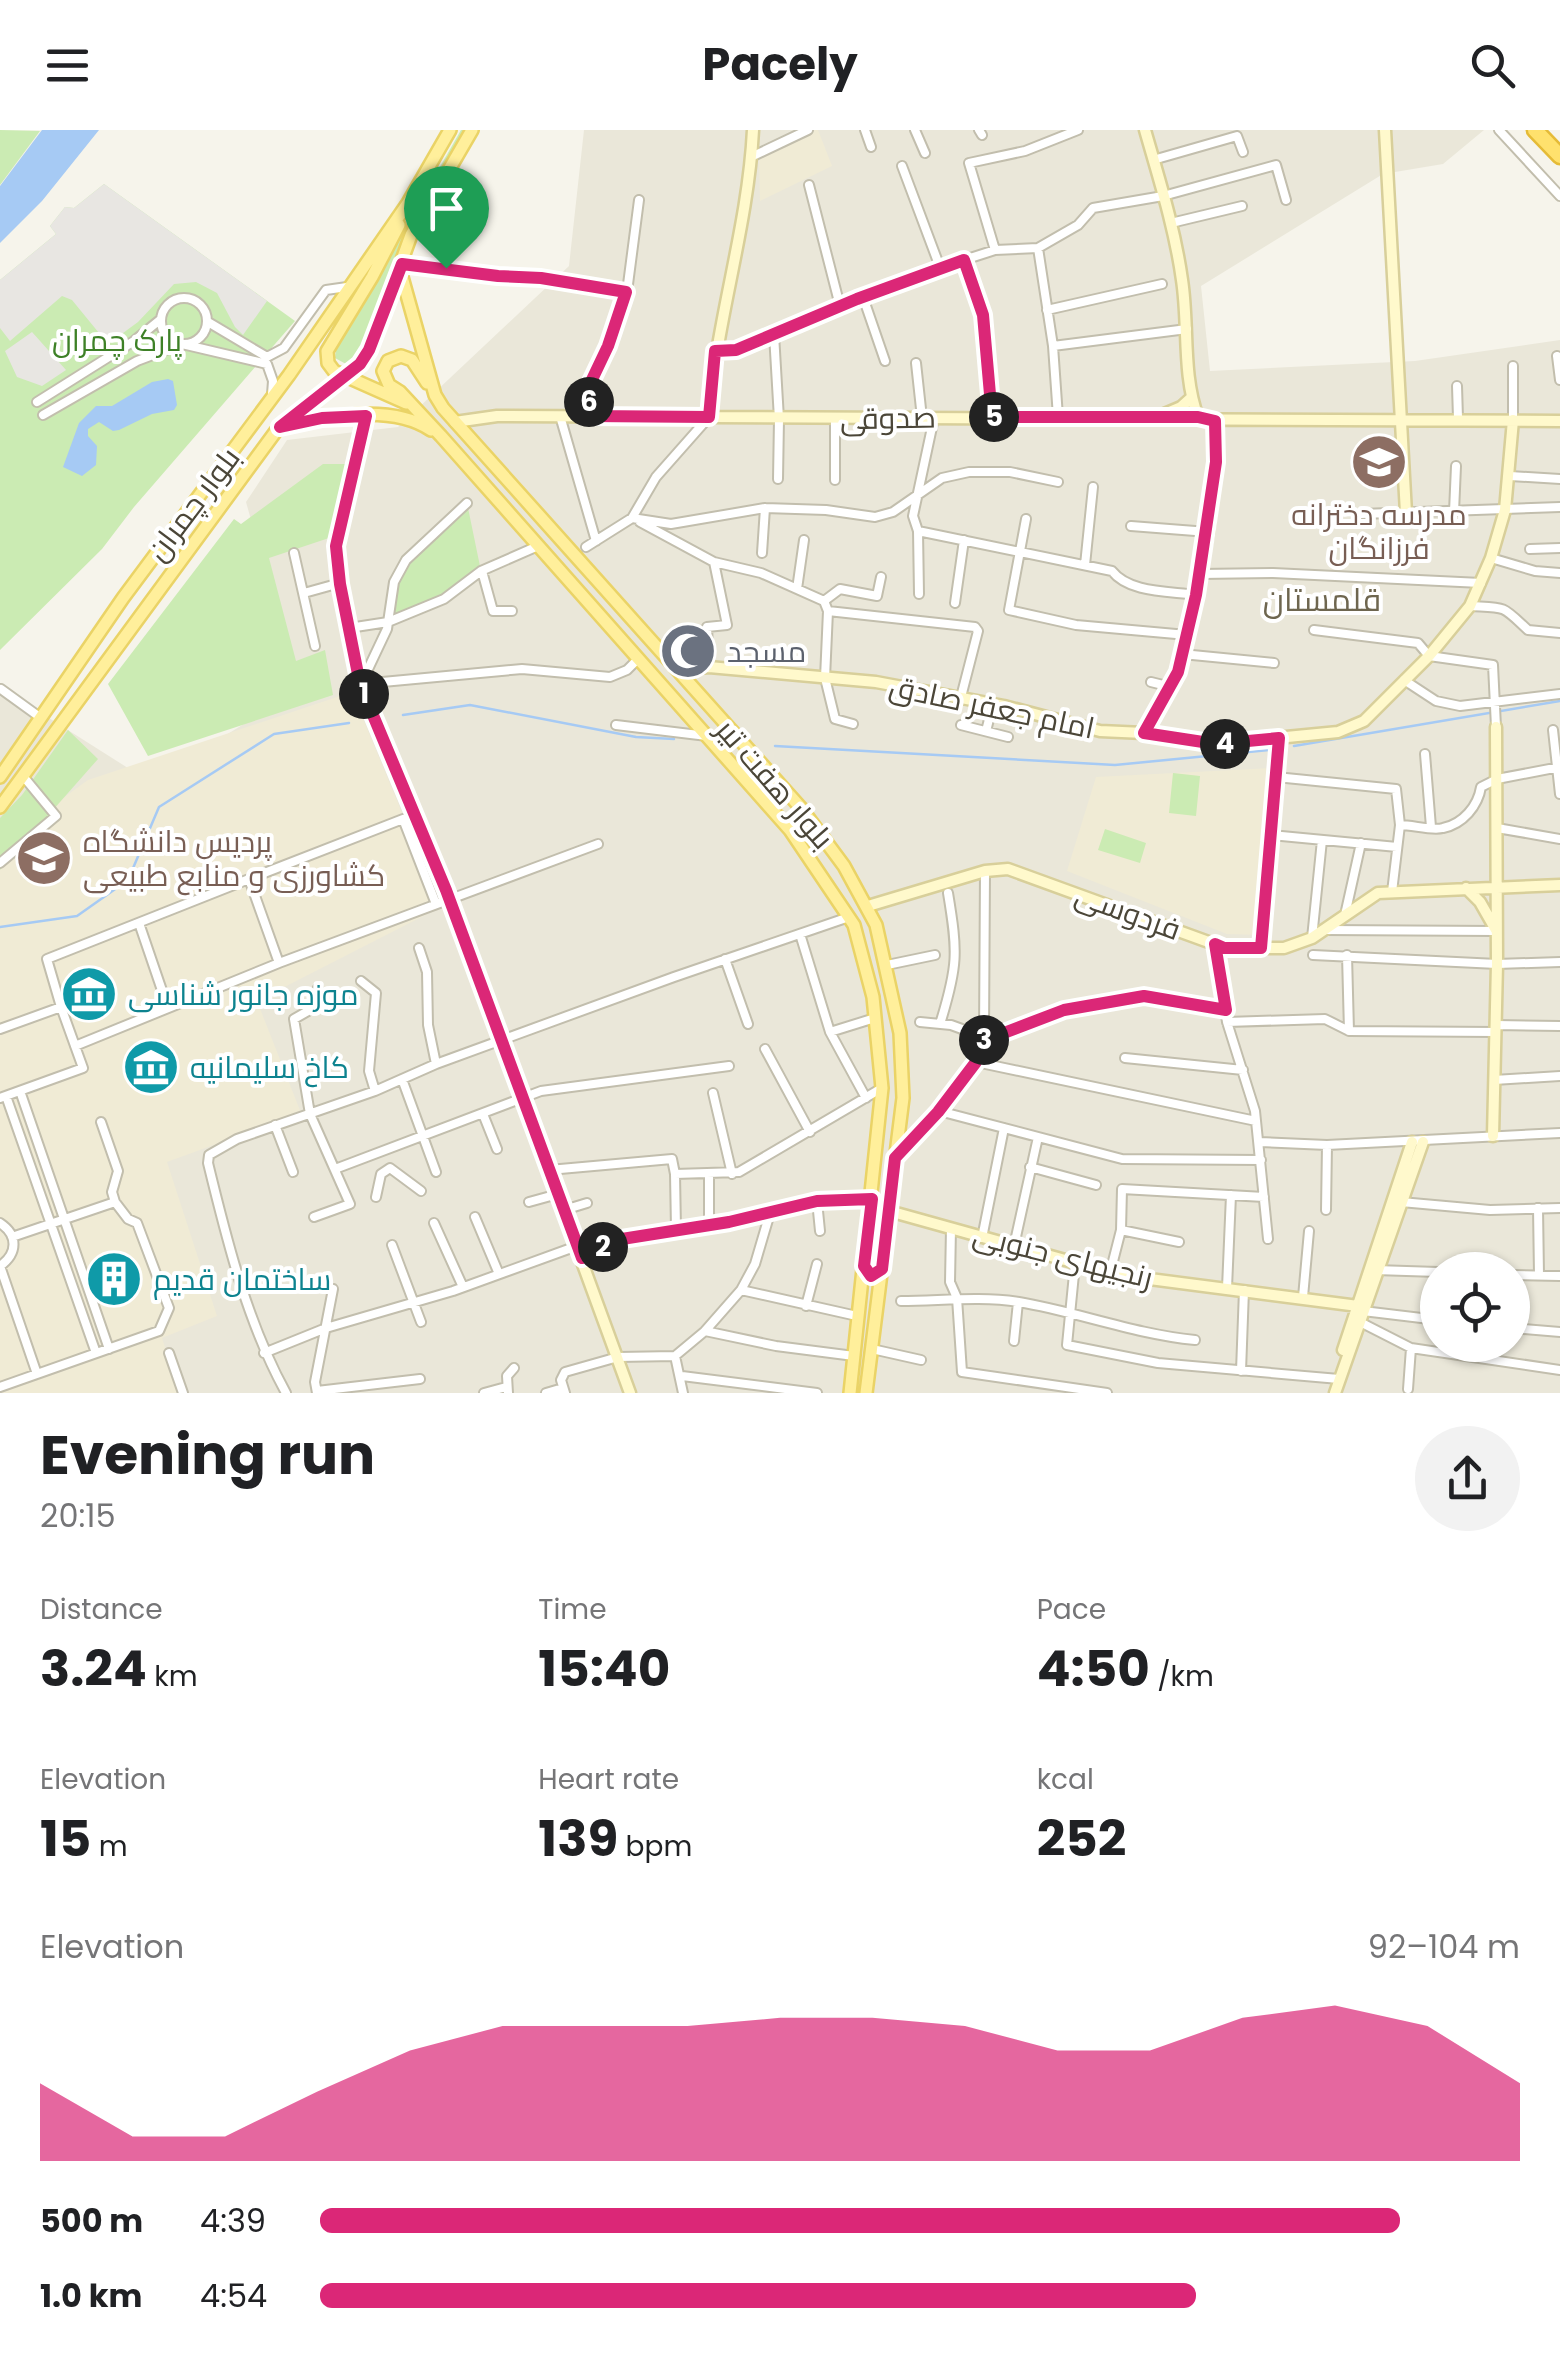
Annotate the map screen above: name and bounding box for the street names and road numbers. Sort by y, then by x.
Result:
street label: صدوقی [840,396,936,440]
street label: بلوار چمران [136,438,250,570]
street label: امام جعفر صادق [885,664,1099,750]
street label: بلوار هفت تیر [705,708,844,858]
street label: فردوسی [1069,873,1187,951]
street label: رنجیهای جنوبی [969,1213,1157,1299]

